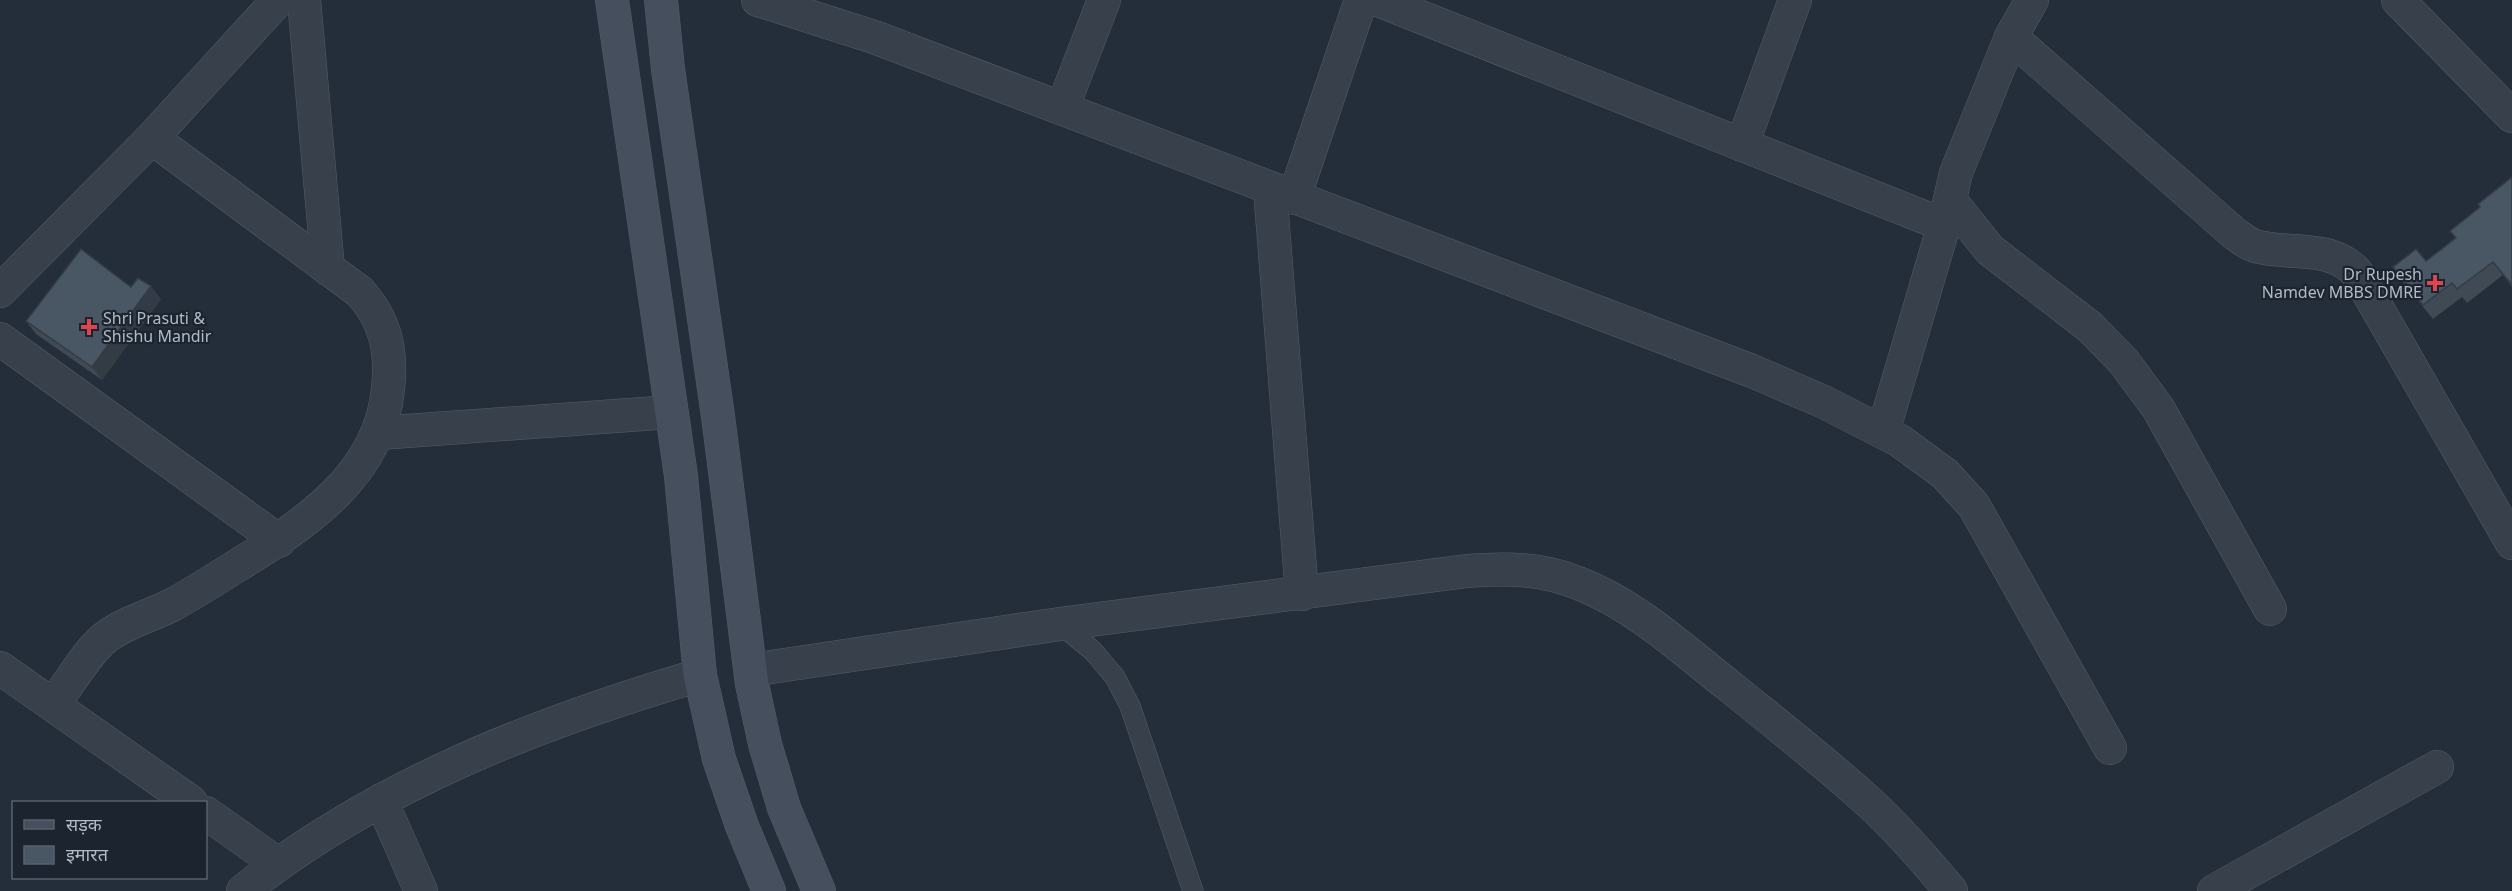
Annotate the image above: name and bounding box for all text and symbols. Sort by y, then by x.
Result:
place label: Dr Rupesh Namdev MBBS DMRE [2262,263,2422,303]
marker: Dr Rupesh Namdev MBBS DMRE [2426,274,2444,292]
place label: Shri Prasuti & Shishu Mandir [103,307,212,347]
marker: Shri Prasuti & Shishu Mandir [80,318,98,336]
legend [12,801,207,879]
text: सड़क [66,812,103,836]
text: इमारत [66,842,109,866]

